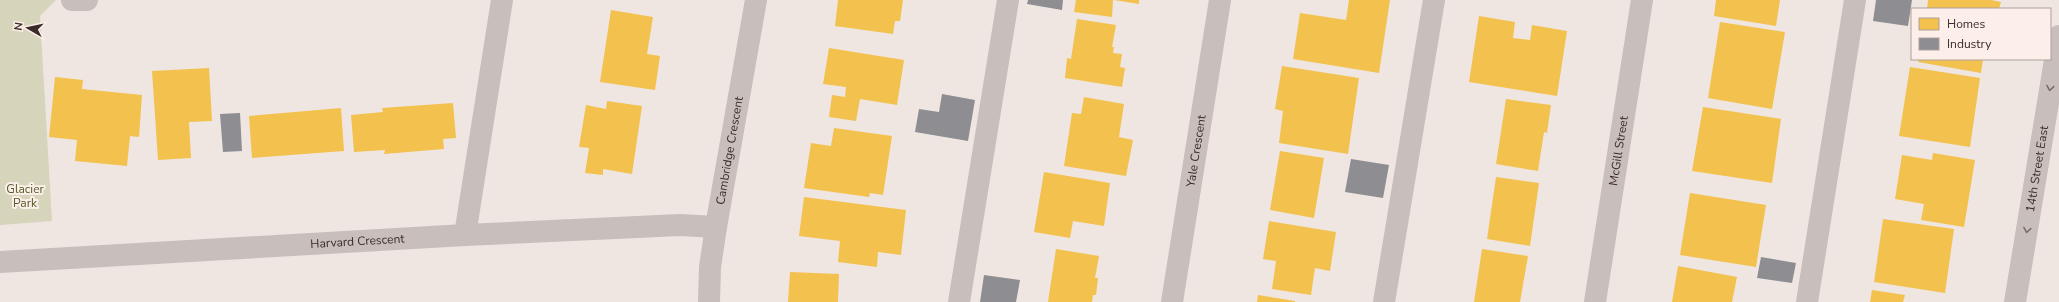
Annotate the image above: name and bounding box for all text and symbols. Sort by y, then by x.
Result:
north arrow [8,8,48,48]
legend [1911,8,2051,60]
text: Homes [1947,16,1985,32]
text: N [11,21,27,32]
text: Industry [1947,36,1992,52]
one-way arrow [2047,85,2055,91]
street label: Cambridge Crescent [712,95,747,206]
street label: Yale Crescent [1182,113,1210,189]
street label: McGill Street [1605,114,1632,187]
street label: 14th Street East [2022,124,2052,213]
park label: Glacier Park [6,181,45,211]
one-way arrow [2023,227,2032,233]
street label: Harvard Crescent [310,230,406,252]

